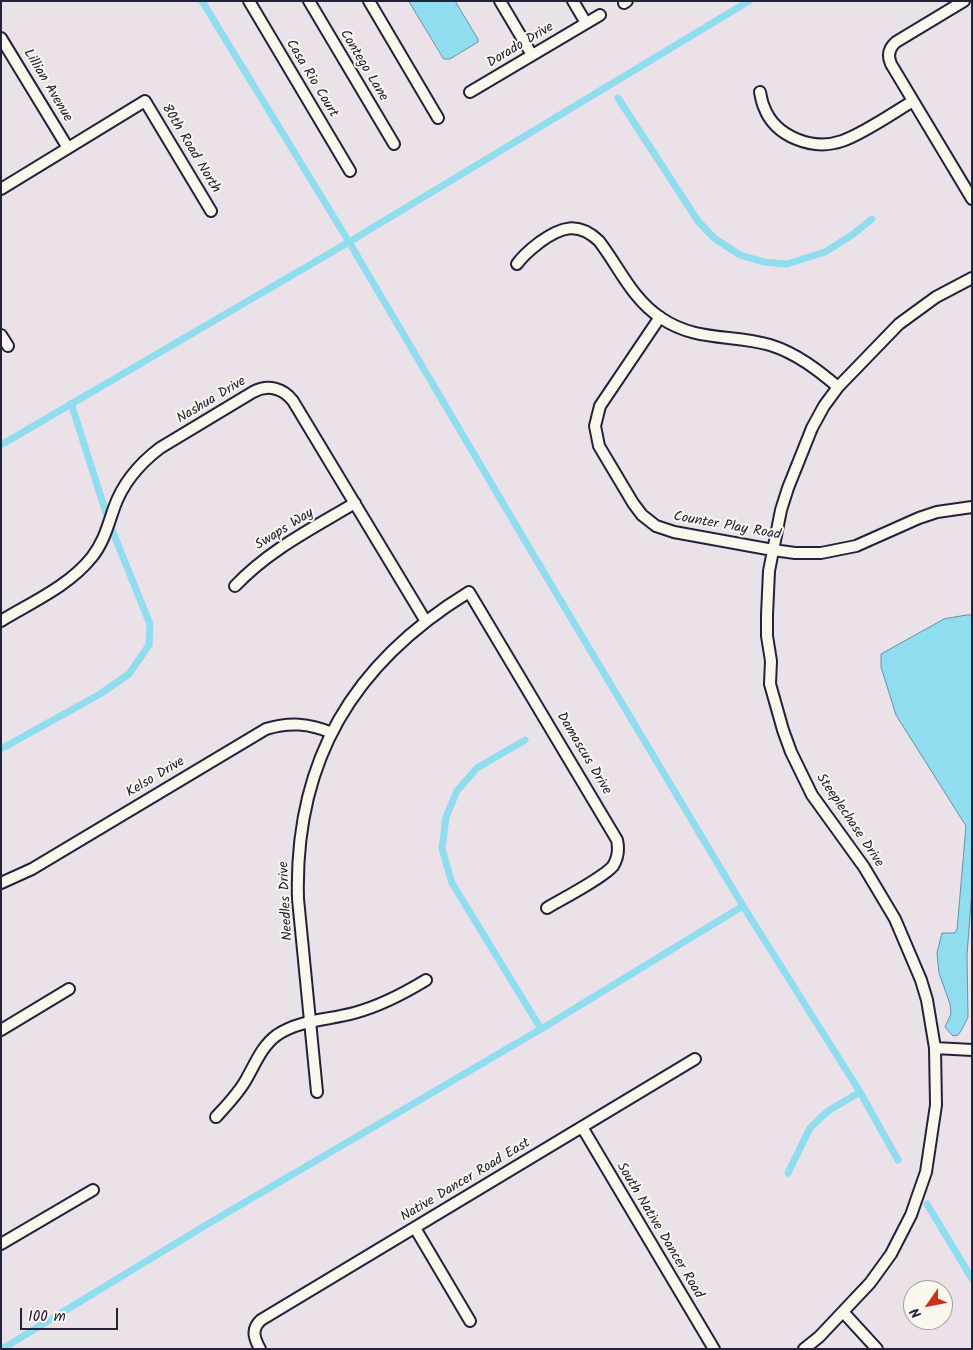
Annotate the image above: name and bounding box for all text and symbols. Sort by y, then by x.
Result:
street label: Dorado Drive [485,20,557,72]
street label: Contego Lane [335,27,391,105]
street label: Casa Rio Court [281,37,341,121]
street label: Lillian Avenue [19,47,75,125]
street label: 80th Road North [157,101,223,197]
street label: Nashua Drive [174,374,250,428]
street label: Swaps Way [253,505,317,555]
street label: Counter Play Road [672,509,782,545]
street label: Damascus Drive [552,710,614,798]
street label: Kelso Drive [124,754,188,802]
street label: Steeplechase Drive [811,771,887,871]
street label: Needles Drive [277,861,297,941]
street label: Native Dancer Road East [398,1136,534,1226]
street label: South Native Dancer Road [612,1160,706,1302]
north arrow [903,1280,953,1330]
scale bar [22,1298,120,1330]
text: N [905,1303,928,1322]
text: 100 m [28,1305,66,1329]

